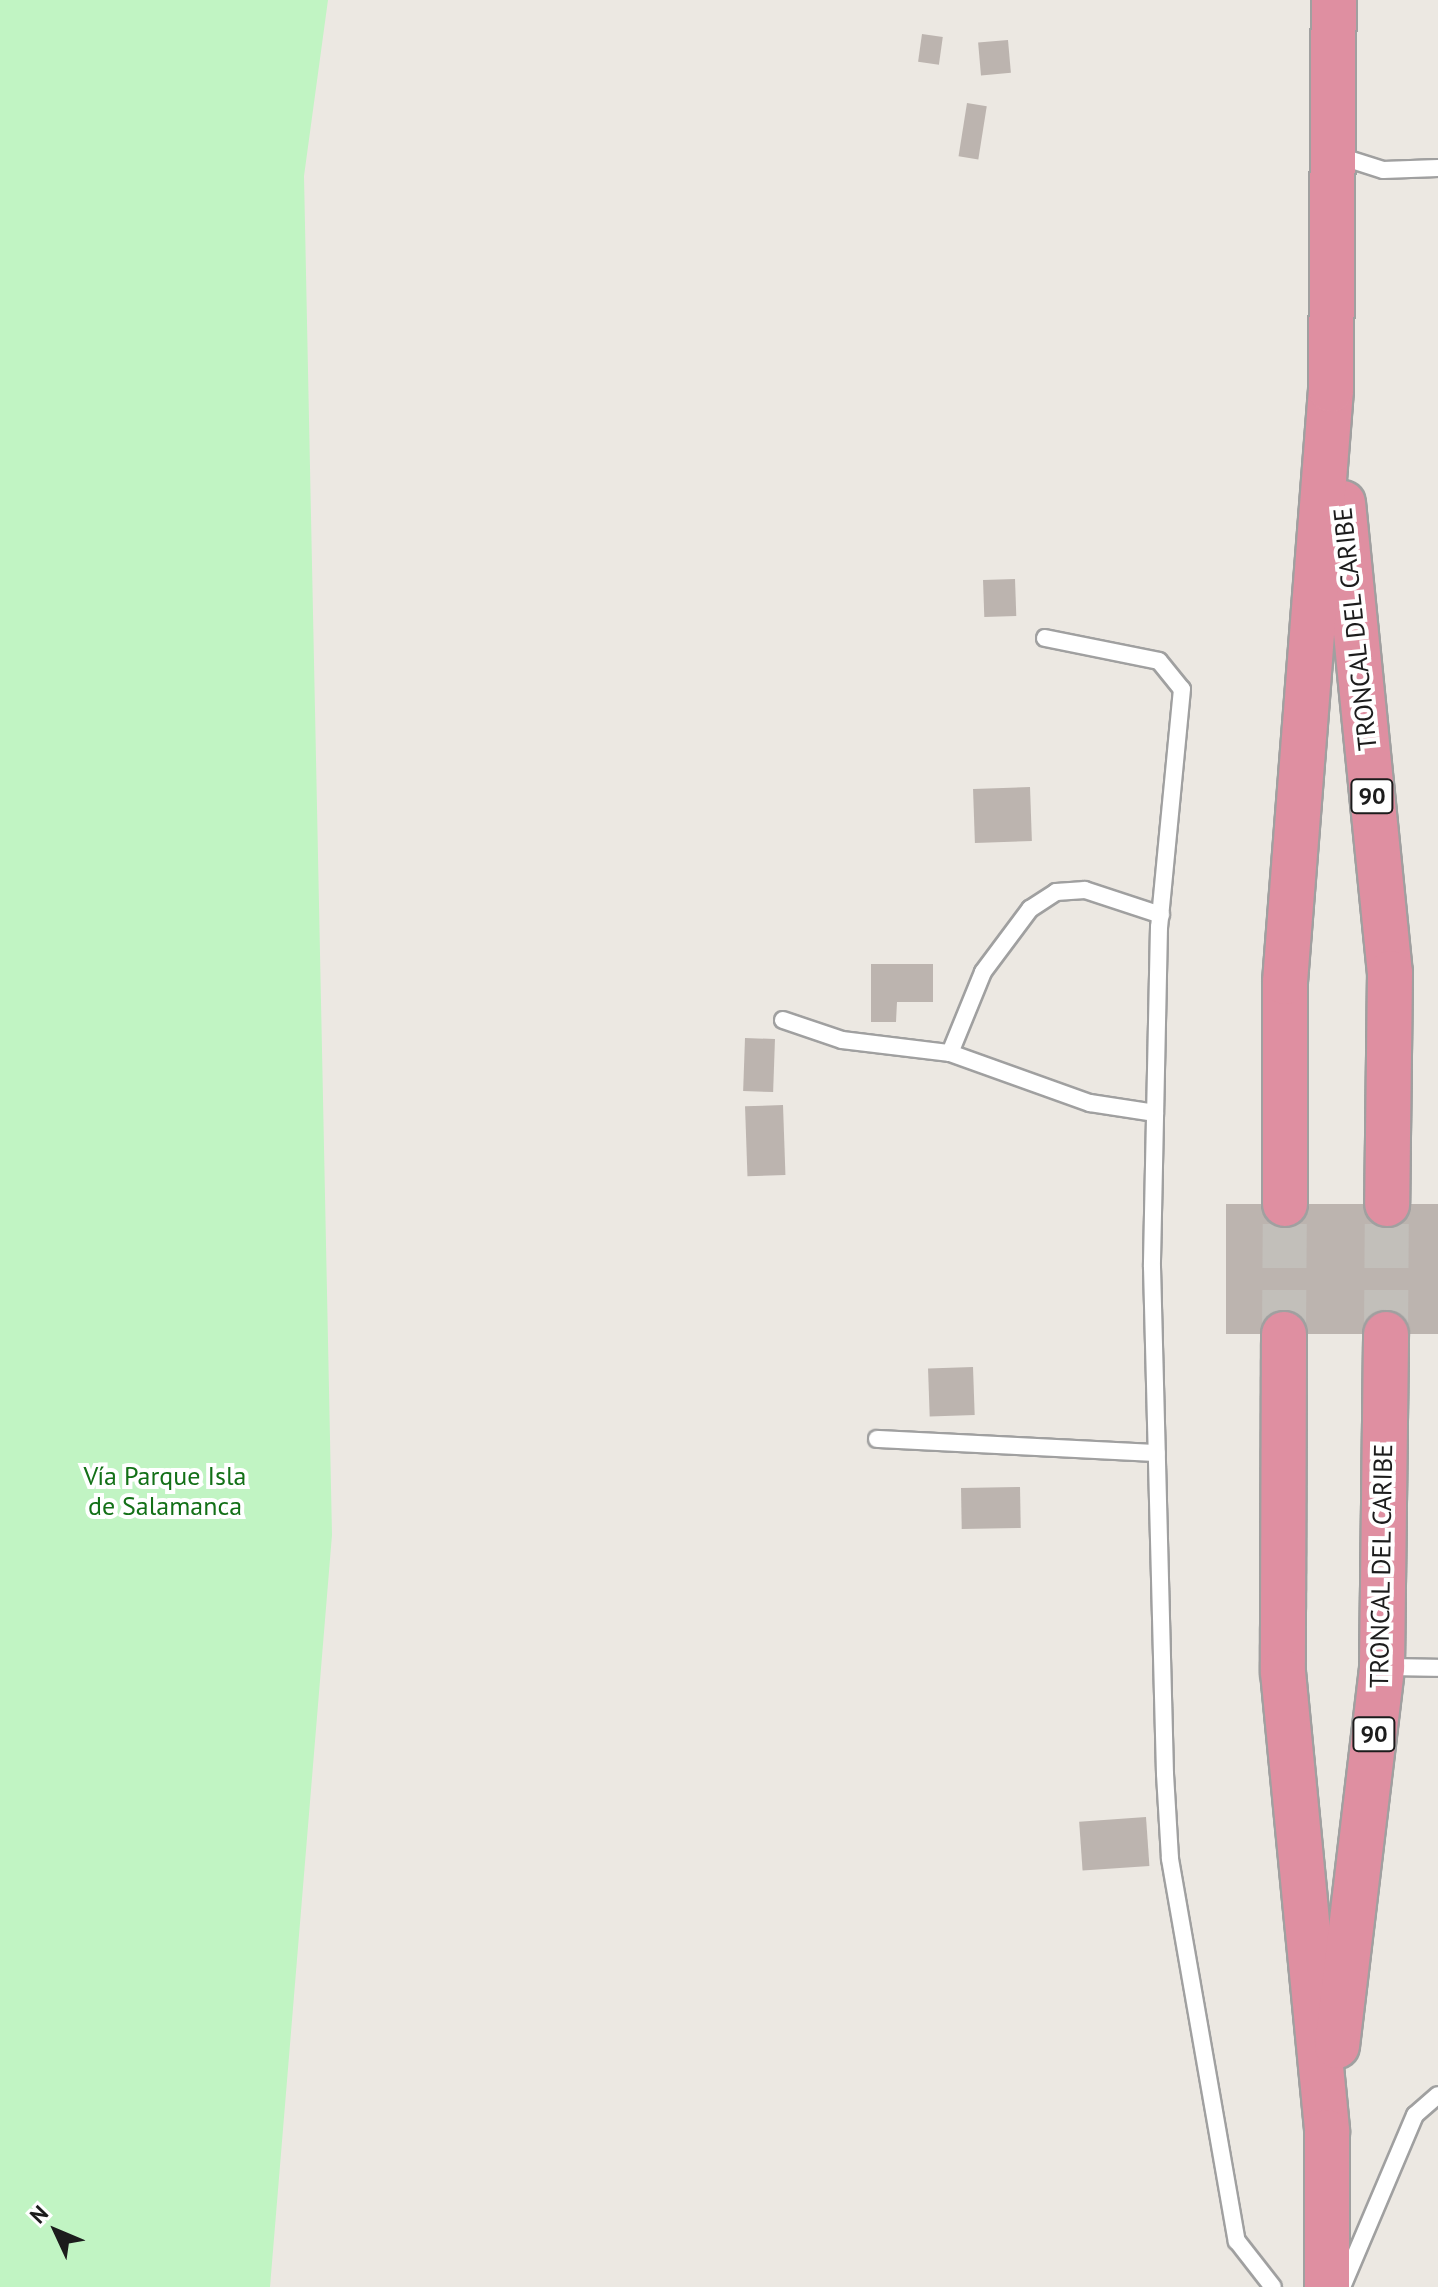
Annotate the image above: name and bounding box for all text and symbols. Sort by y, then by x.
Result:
street label: TRONCAL DEL CARIBE [1327,505,1383,753]
road number: 90 [1350,776,1394,816]
street label: TRONCAL DEL CARIBE [1363,1442,1399,1690]
park label: Vía Parque Isla de Salamanca [84,1460,246,1522]
road number: 90 [1352,1714,1396,1754]
north arrow [16,2191,96,2271]
text: N [24,2199,54,2229]

